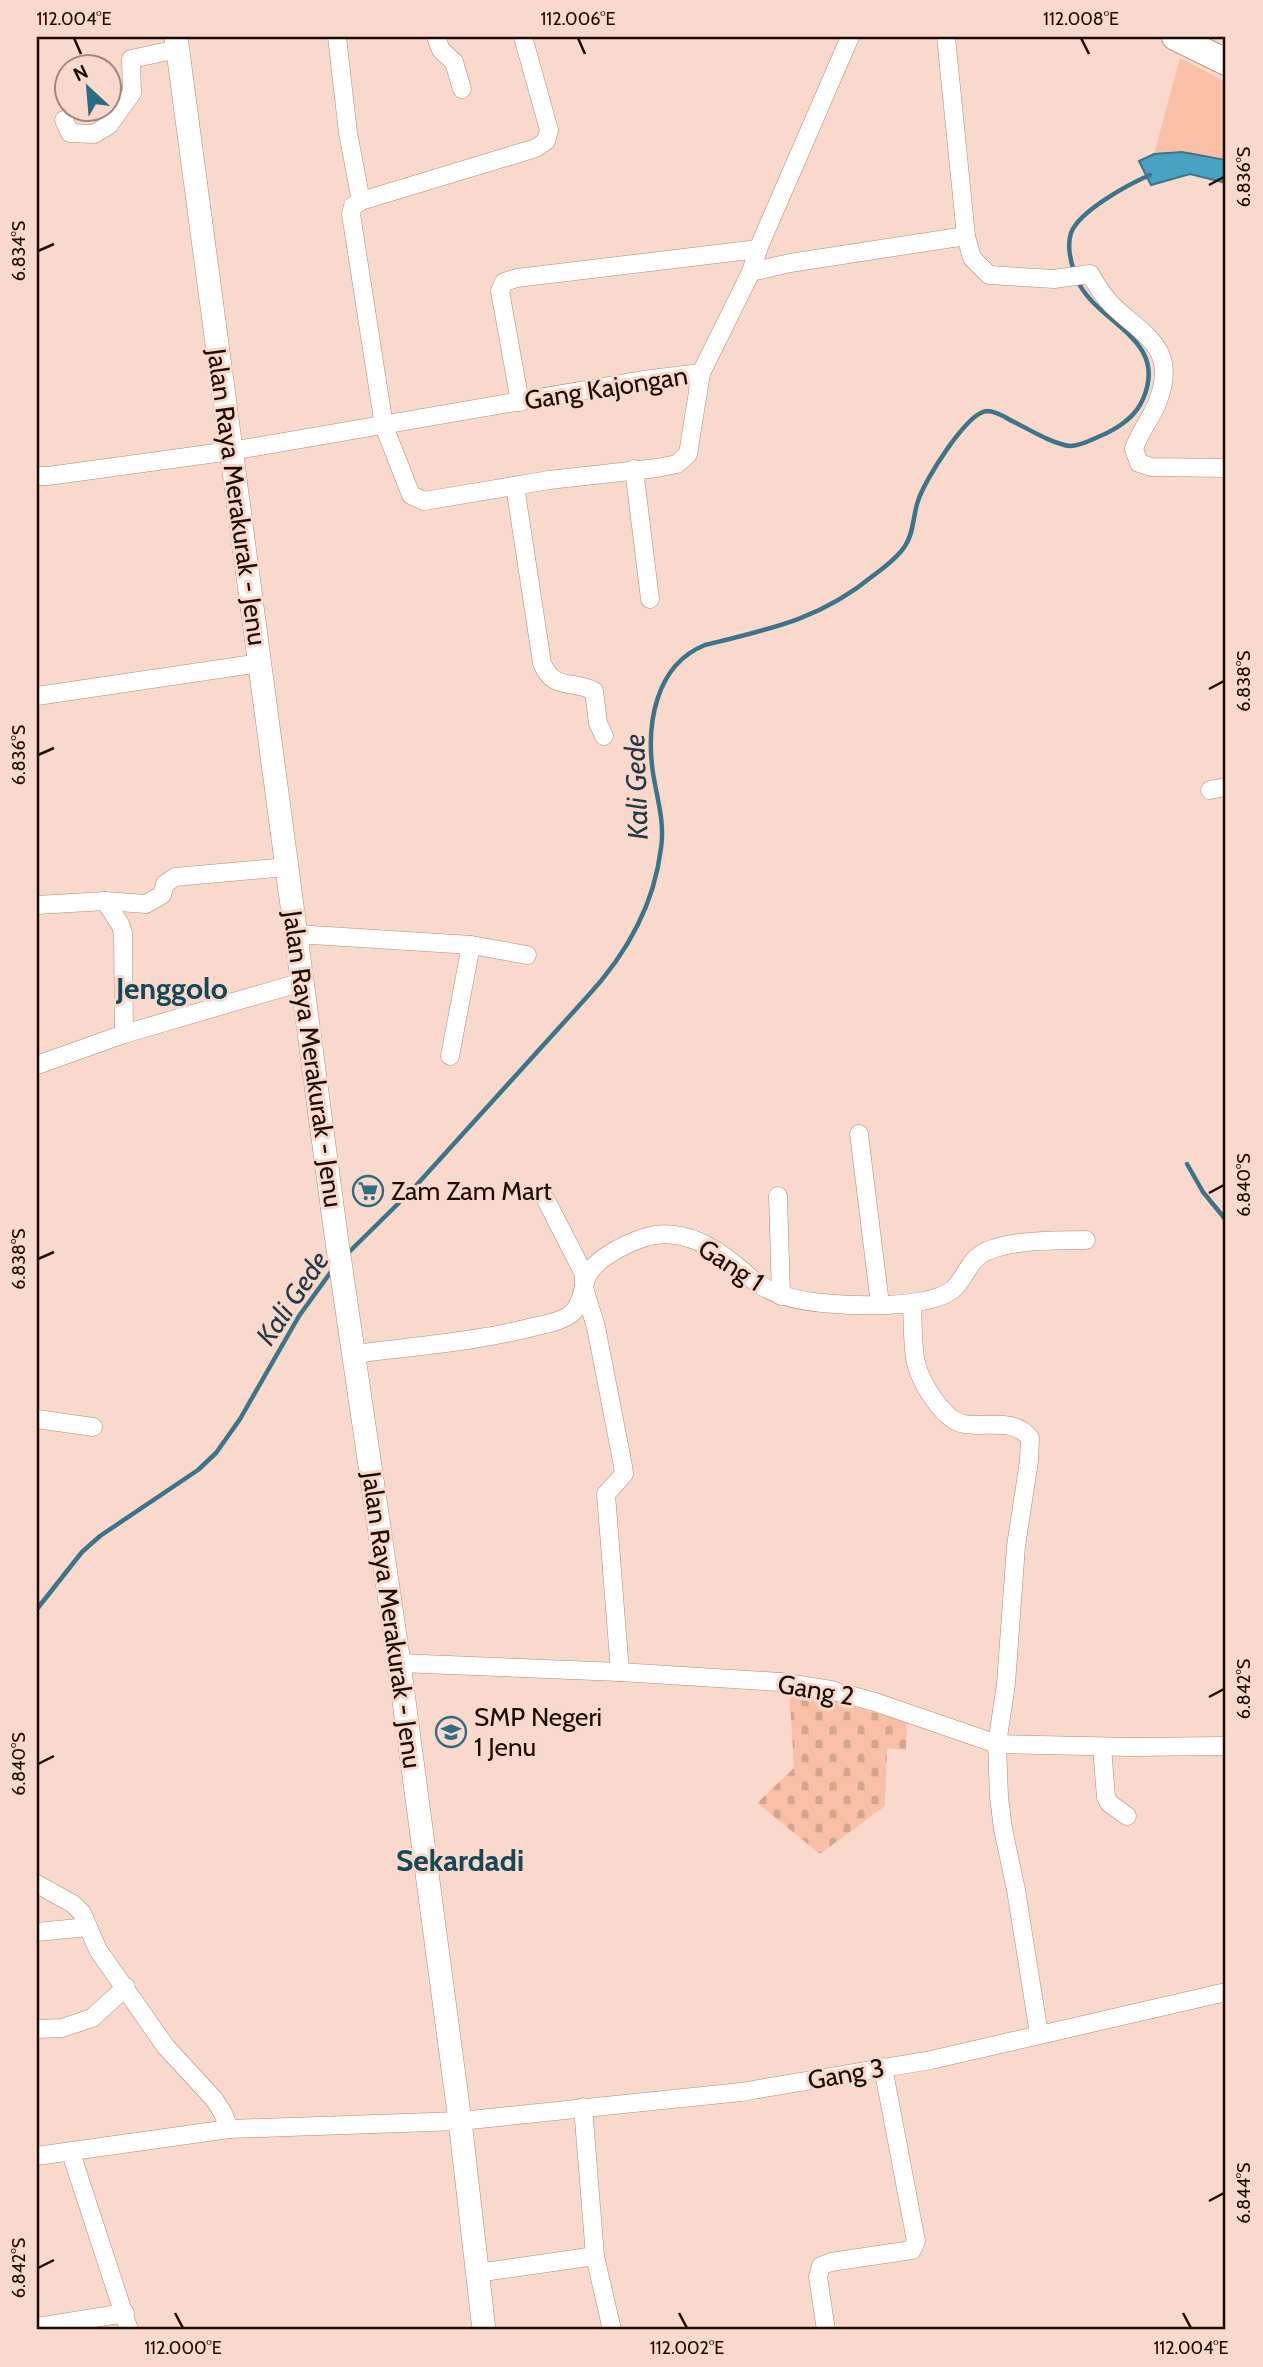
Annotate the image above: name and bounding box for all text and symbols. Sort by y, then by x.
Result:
text: 112.004°E [36,8,112,30]
text: 112.006°E [541,8,616,30]
text: 112.008°E [1043,8,1119,30]
north arrow [52,52,122,122]
text: N [70,60,92,86]
text: 6.836°S [1233,147,1255,207]
text: 6.834°S [8,221,30,281]
street label: Jalan Raya Merakurak - Jenu [200,346,274,647]
street label: Gang Kajongan [522,359,690,417]
text: 6.838°S [1233,650,1255,712]
text: 6.836°S [8,725,30,785]
water label: Kali Gede [617,733,655,841]
street label: Jalan Raya Merakurak - Jenu [276,908,350,1209]
district label: Jenggolo [115,970,228,1007]
text: 6.840°S [1233,1153,1255,1217]
supermarket icon: Zam Zam Mart [351,1174,385,1208]
place label: Zam Zam Mart [391,1175,552,1207]
text: 6.838°S [8,1228,30,1290]
street label: Gang 1 [692,1232,770,1298]
water label: Kali Gede [248,1244,336,1351]
street label: Jalan Raya Merakurak - Jenu [355,1469,429,1770]
text: 6.842°S [1233,1659,1255,1719]
street label: Gang 2 [775,1668,857,1712]
place label: SMP Negeri 1 Jenu [474,1701,602,1763]
school or university icon: SMP Negeri 1 Jenu [434,1715,468,1749]
text: 6.840°S [8,1732,30,1796]
district label: Sekardadi [396,1842,524,1879]
street label: Gang 3 [805,2052,887,2096]
text: 6.844°S [1233,2162,1255,2224]
text: 6.842°S [8,2238,30,2298]
text: 112.000°E [144,2337,222,2359]
text: 112.002°E [650,2337,724,2359]
text: 112.004°E [1153,2337,1229,2359]

